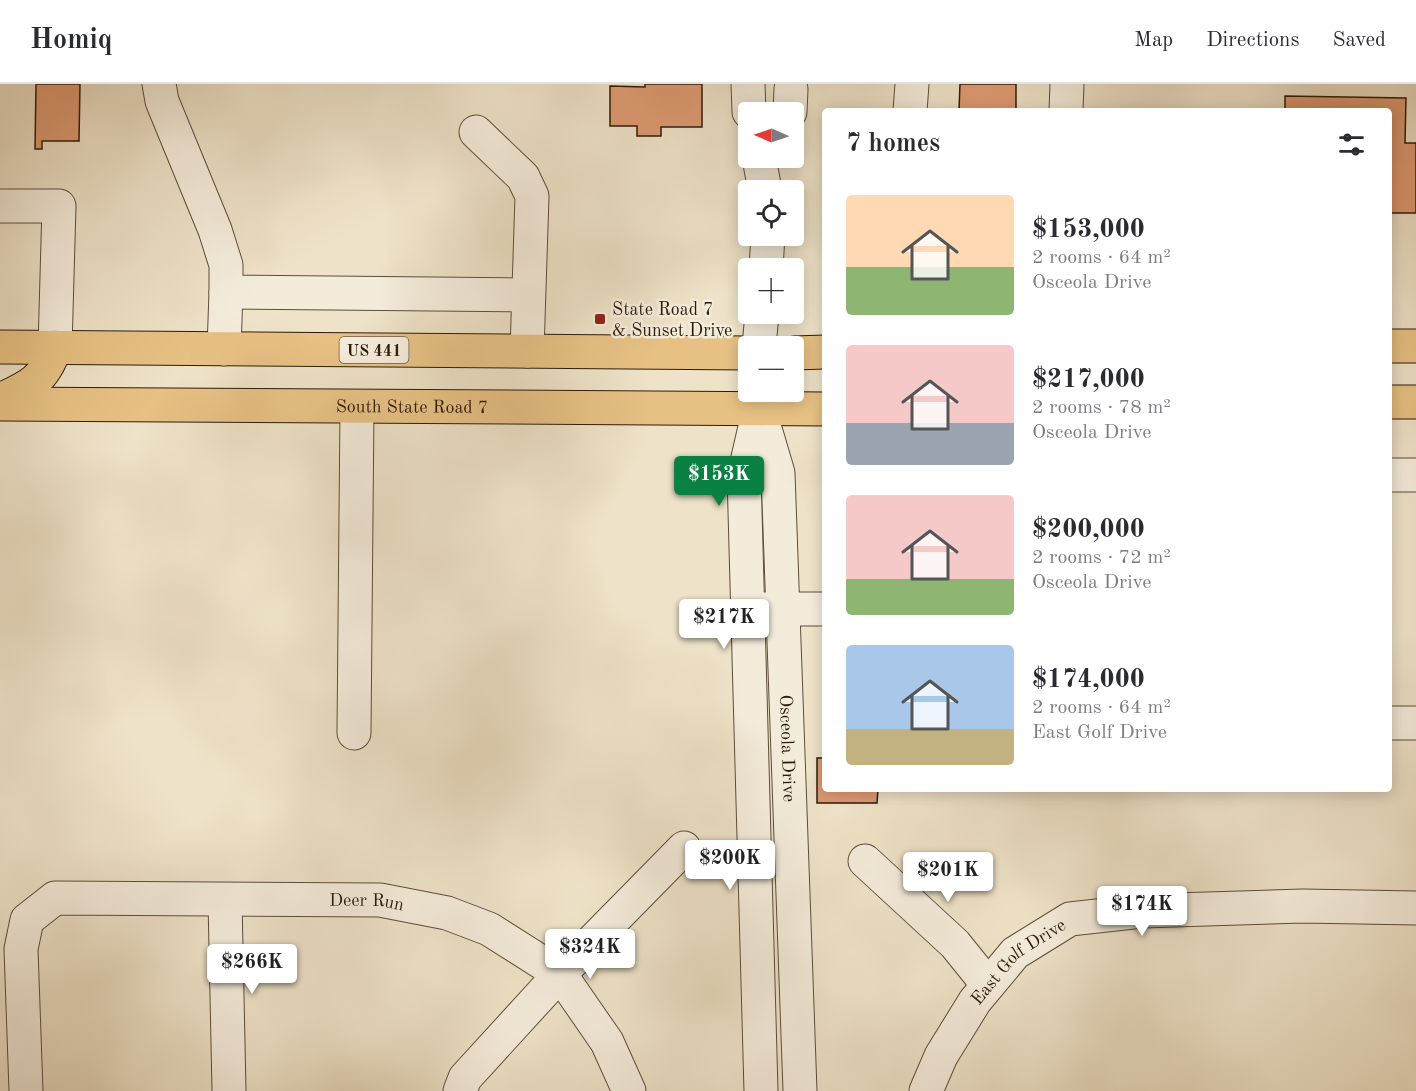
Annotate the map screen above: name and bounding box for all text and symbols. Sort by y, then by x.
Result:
text: Homiq [30,27,113,55]
text: Map [1134,30,1173,51]
text: Directions [1206,30,1300,51]
text: Saved [1333,30,1386,51]
north arrow [738,102,804,168]
map controls [738,102,804,402]
icon: filters [1335,128,1368,161]
text: 7 homes [846,131,940,157]
button: locate [738,180,804,246]
text: $153,000 [1032,217,1145,243]
icon: home [894,219,966,291]
text: 2 rooms · 64 m² [1032,248,1171,268]
button: + [738,258,804,324]
text: Osceola Drive [1032,273,1151,293]
place label: State Road 7 & Sunset Drive [612,301,732,340]
marker: State Road 7 & Sunset Drive [593,312,607,326]
button: − [738,336,804,402]
road number: US 441 [340,337,409,363]
text: $217,000 [1032,367,1145,393]
icon: home [894,369,966,441]
street label: South State Road 7 [336,398,488,417]
text: 2 rooms · 78 m² [1032,398,1171,418]
text: Osceola Drive [1032,423,1151,443]
pin: $153K [677,456,761,507]
text: $153K [688,465,750,485]
text: $200,000 [1032,517,1145,543]
icon: home [894,519,966,591]
text: 2 rooms · 72 m² [1032,548,1171,568]
text: Osceola Drive [1032,573,1151,593]
pin: $217K [682,599,766,650]
text: $217K [693,608,755,628]
text: $174,000 [1032,667,1145,693]
icon: home [894,669,966,741]
street label: Osceola Drive [776,694,798,802]
text: 2 rooms · 64 m² [1032,698,1171,718]
text: East Golf Drive [1032,723,1167,743]
pin: $200K [688,840,772,891]
text: $200K [699,849,761,869]
pin: $201K [906,852,990,903]
text: $201K [917,861,979,881]
pin: $174K [1100,886,1184,937]
street label: Deer Run [329,892,406,915]
text: $174K [1111,895,1173,915]
street label: East Golf Drive [968,916,1069,1009]
pin: $324K [548,929,632,980]
text: $324K [559,938,621,958]
pin: $266K [210,944,294,995]
text: $266K [221,953,283,973]

